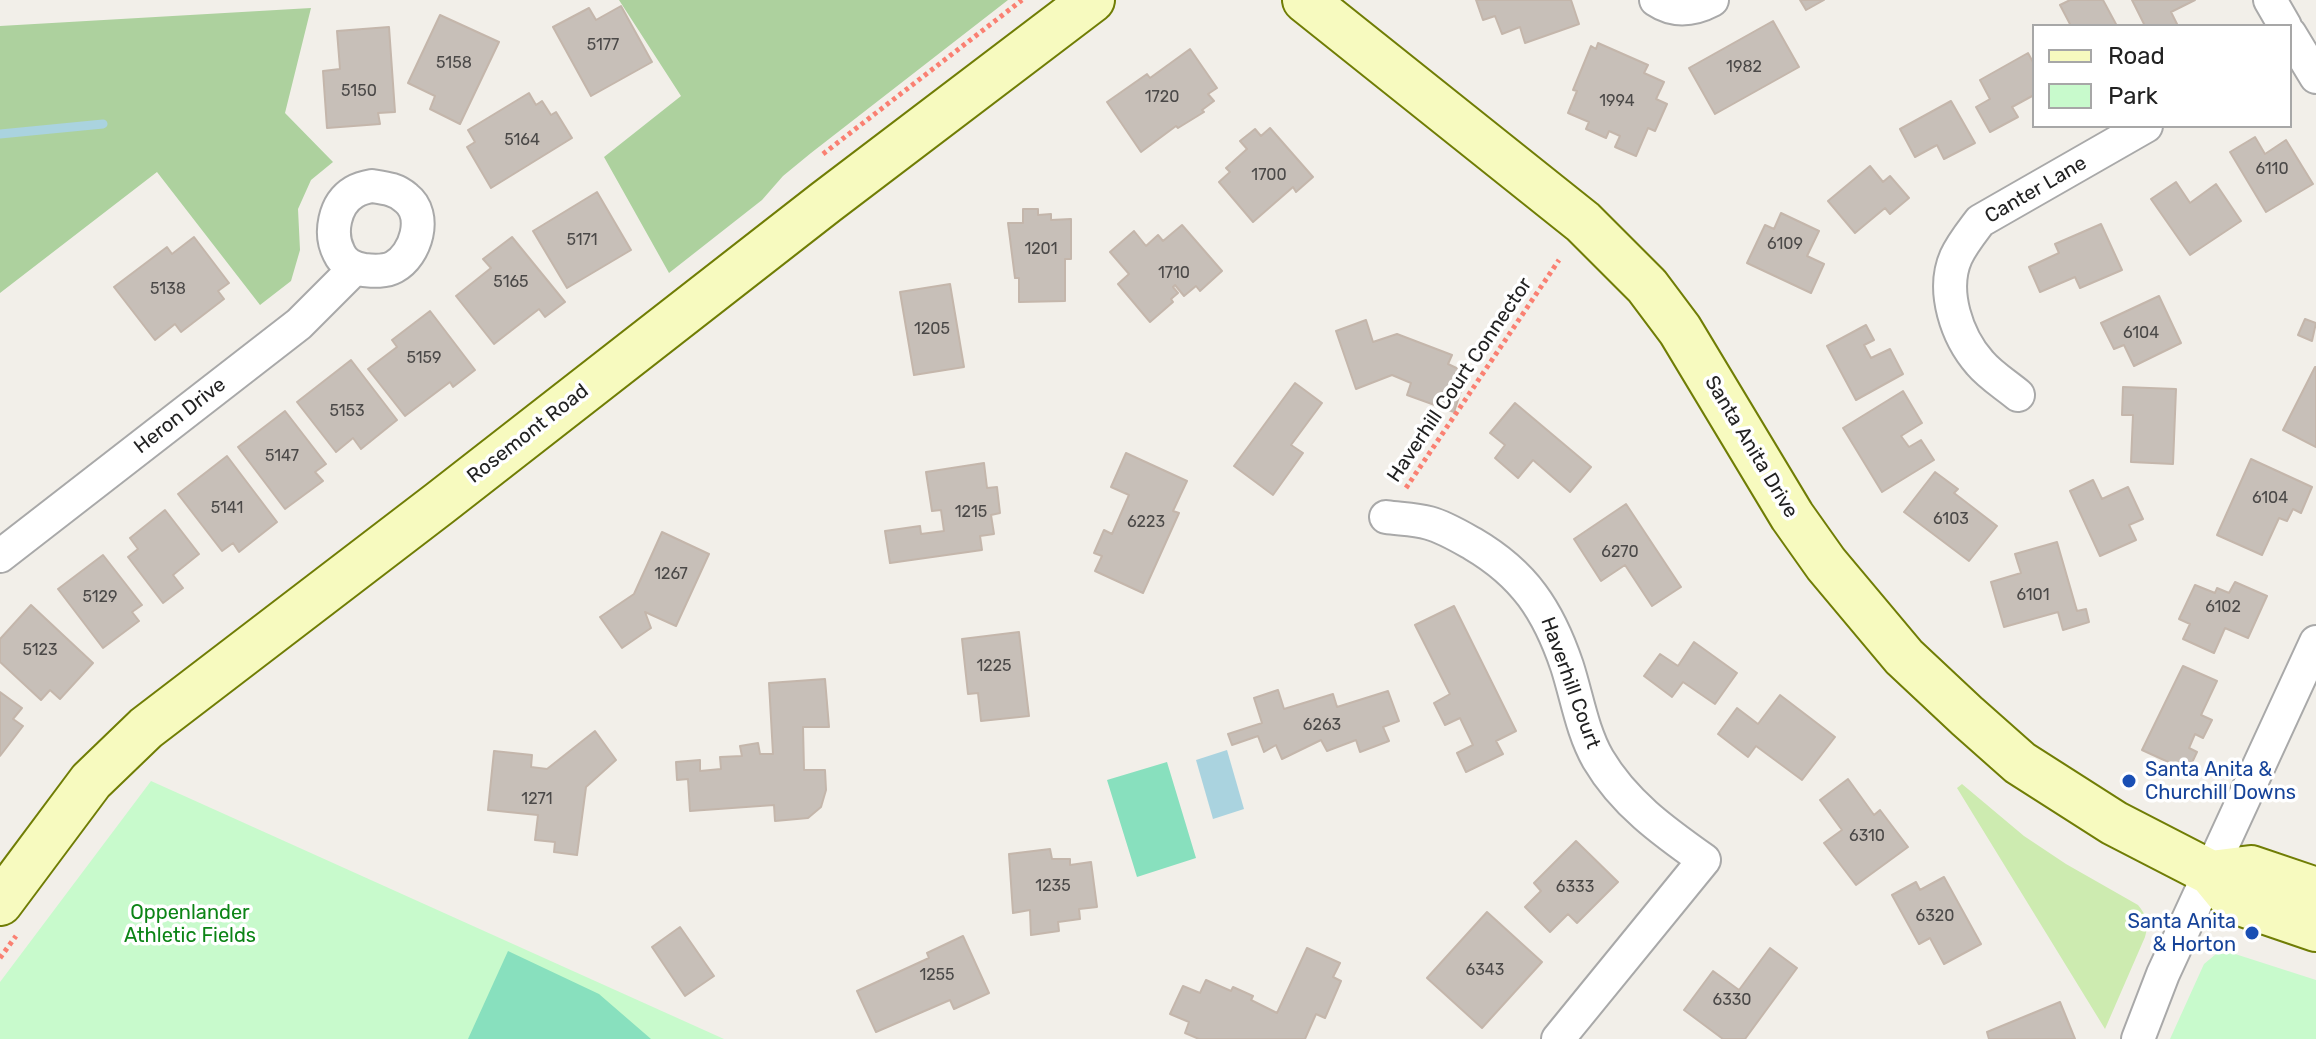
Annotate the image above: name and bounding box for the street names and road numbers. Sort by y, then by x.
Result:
street label: Canter Lane [1981,151,2091,229]
street label: Haverhill Court Connector [1382,273,1538,487]
street label: Santa Anita Drive [1699,372,1803,522]
street label: Heron Drive [129,373,231,459]
street label: Rosemont Road [463,379,593,489]
street label: Haverhill Court [1535,614,1605,752]

